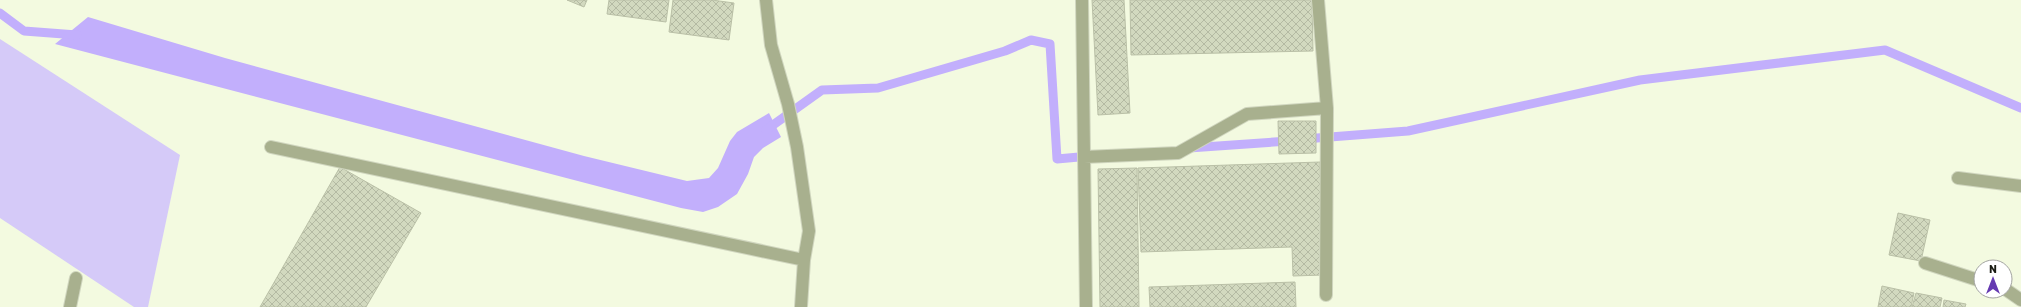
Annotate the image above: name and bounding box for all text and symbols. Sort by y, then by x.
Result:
north arrow [1973,259,2013,299]
text: N [1989,263,1997,276]

